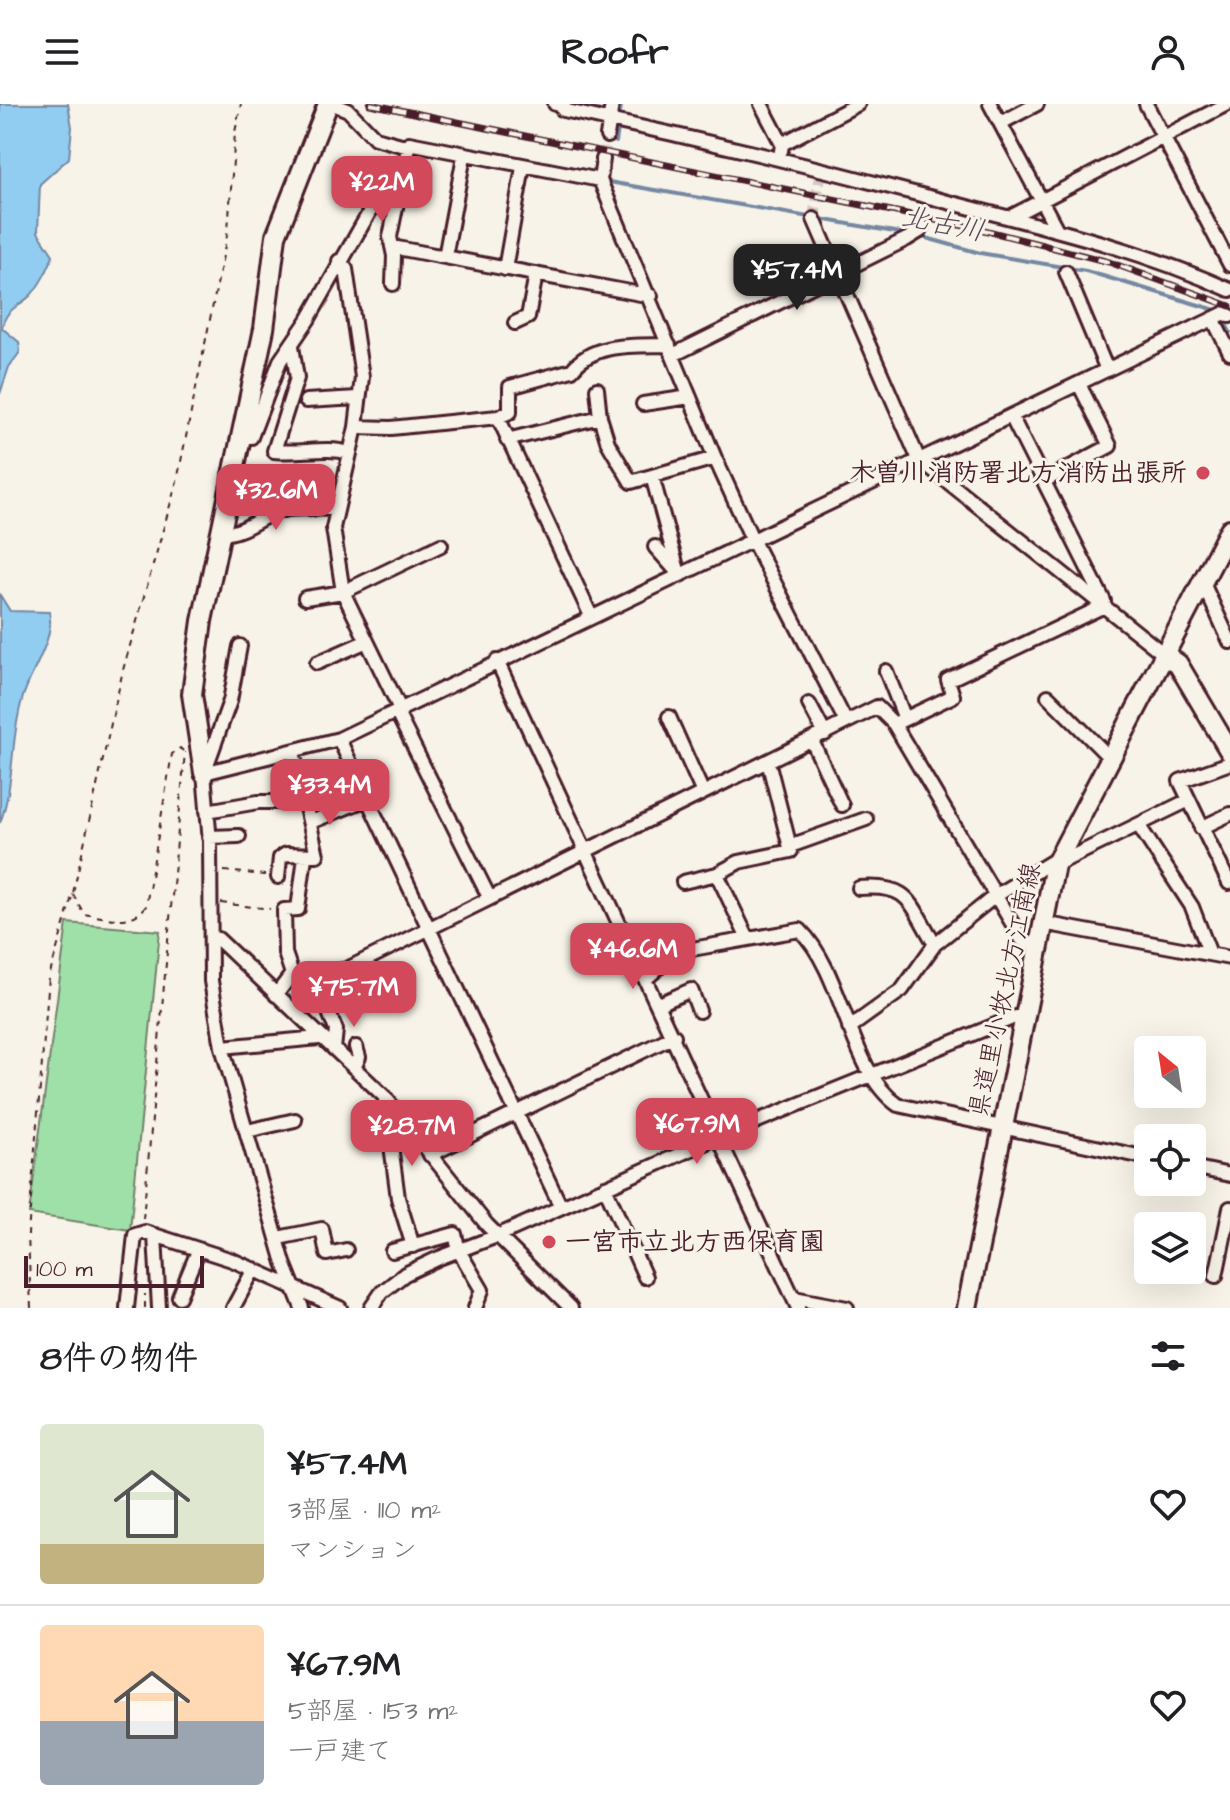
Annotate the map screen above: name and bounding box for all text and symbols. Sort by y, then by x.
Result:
text: Roofr [561,27,669,78]
icon: menu [40,30,84,74]
icon: person [1146,30,1190,74]
pin: ¥22M [335,156,429,224]
text: ¥22M [349,164,415,200]
water label: 北古川 [898,197,988,251]
pin: ¥57.4M [732,244,862,312]
text: ¥57.4M [751,252,843,288]
place label: 木曽川消防署北方消防出張所 [849,455,1187,491]
pin: ¥32.6M [211,464,341,532]
marker: 木曽川消防署北方消防出張所 [1194,464,1212,482]
text: ¥32.6M [234,472,318,508]
pin: ¥33.4M [265,759,395,827]
text: ¥33.4M [288,767,372,803]
street label: 県道里小牧北方江南線 [960,859,1050,1121]
pin: ¥46.6M [568,923,698,991]
text: ¥46.6M [588,931,678,967]
pin: ¥75.7M [289,961,419,1029]
text: ¥75.7M [309,969,399,1005]
north arrow [1134,1036,1206,1108]
map controls [1134,1036,1206,1284]
pin: ¥67.9M [632,1098,762,1166]
pin: ¥28.7M [347,1100,477,1168]
text: ¥67.9M [654,1106,740,1142]
text: ¥28.7M [369,1108,455,1144]
button: locate [1134,1124,1206,1196]
button: layers [1134,1212,1206,1284]
place label: 一宮市立北方西保育園 [565,1224,825,1260]
marker: 一宮市立北方西保育園 [540,1233,558,1251]
scale bar [24,1252,204,1288]
text: 100 m [36,1254,93,1285]
icon: filters [1146,1334,1190,1378]
text: 8件の物件 [40,1335,198,1383]
text: ¥57.4M [288,1440,407,1488]
icon: home [104,1456,200,1552]
icon: heart [1146,1482,1190,1526]
text: 3部屋 · 110 m² [288,1492,441,1528]
text: マンション [288,1532,417,1568]
text: ¥67.9M [288,1641,401,1689]
icon: home [104,1657,200,1753]
icon: heart [1146,1683,1190,1727]
text: 5部屋 · 153 m² [288,1693,458,1729]
text: 一戸建て [288,1733,392,1769]

